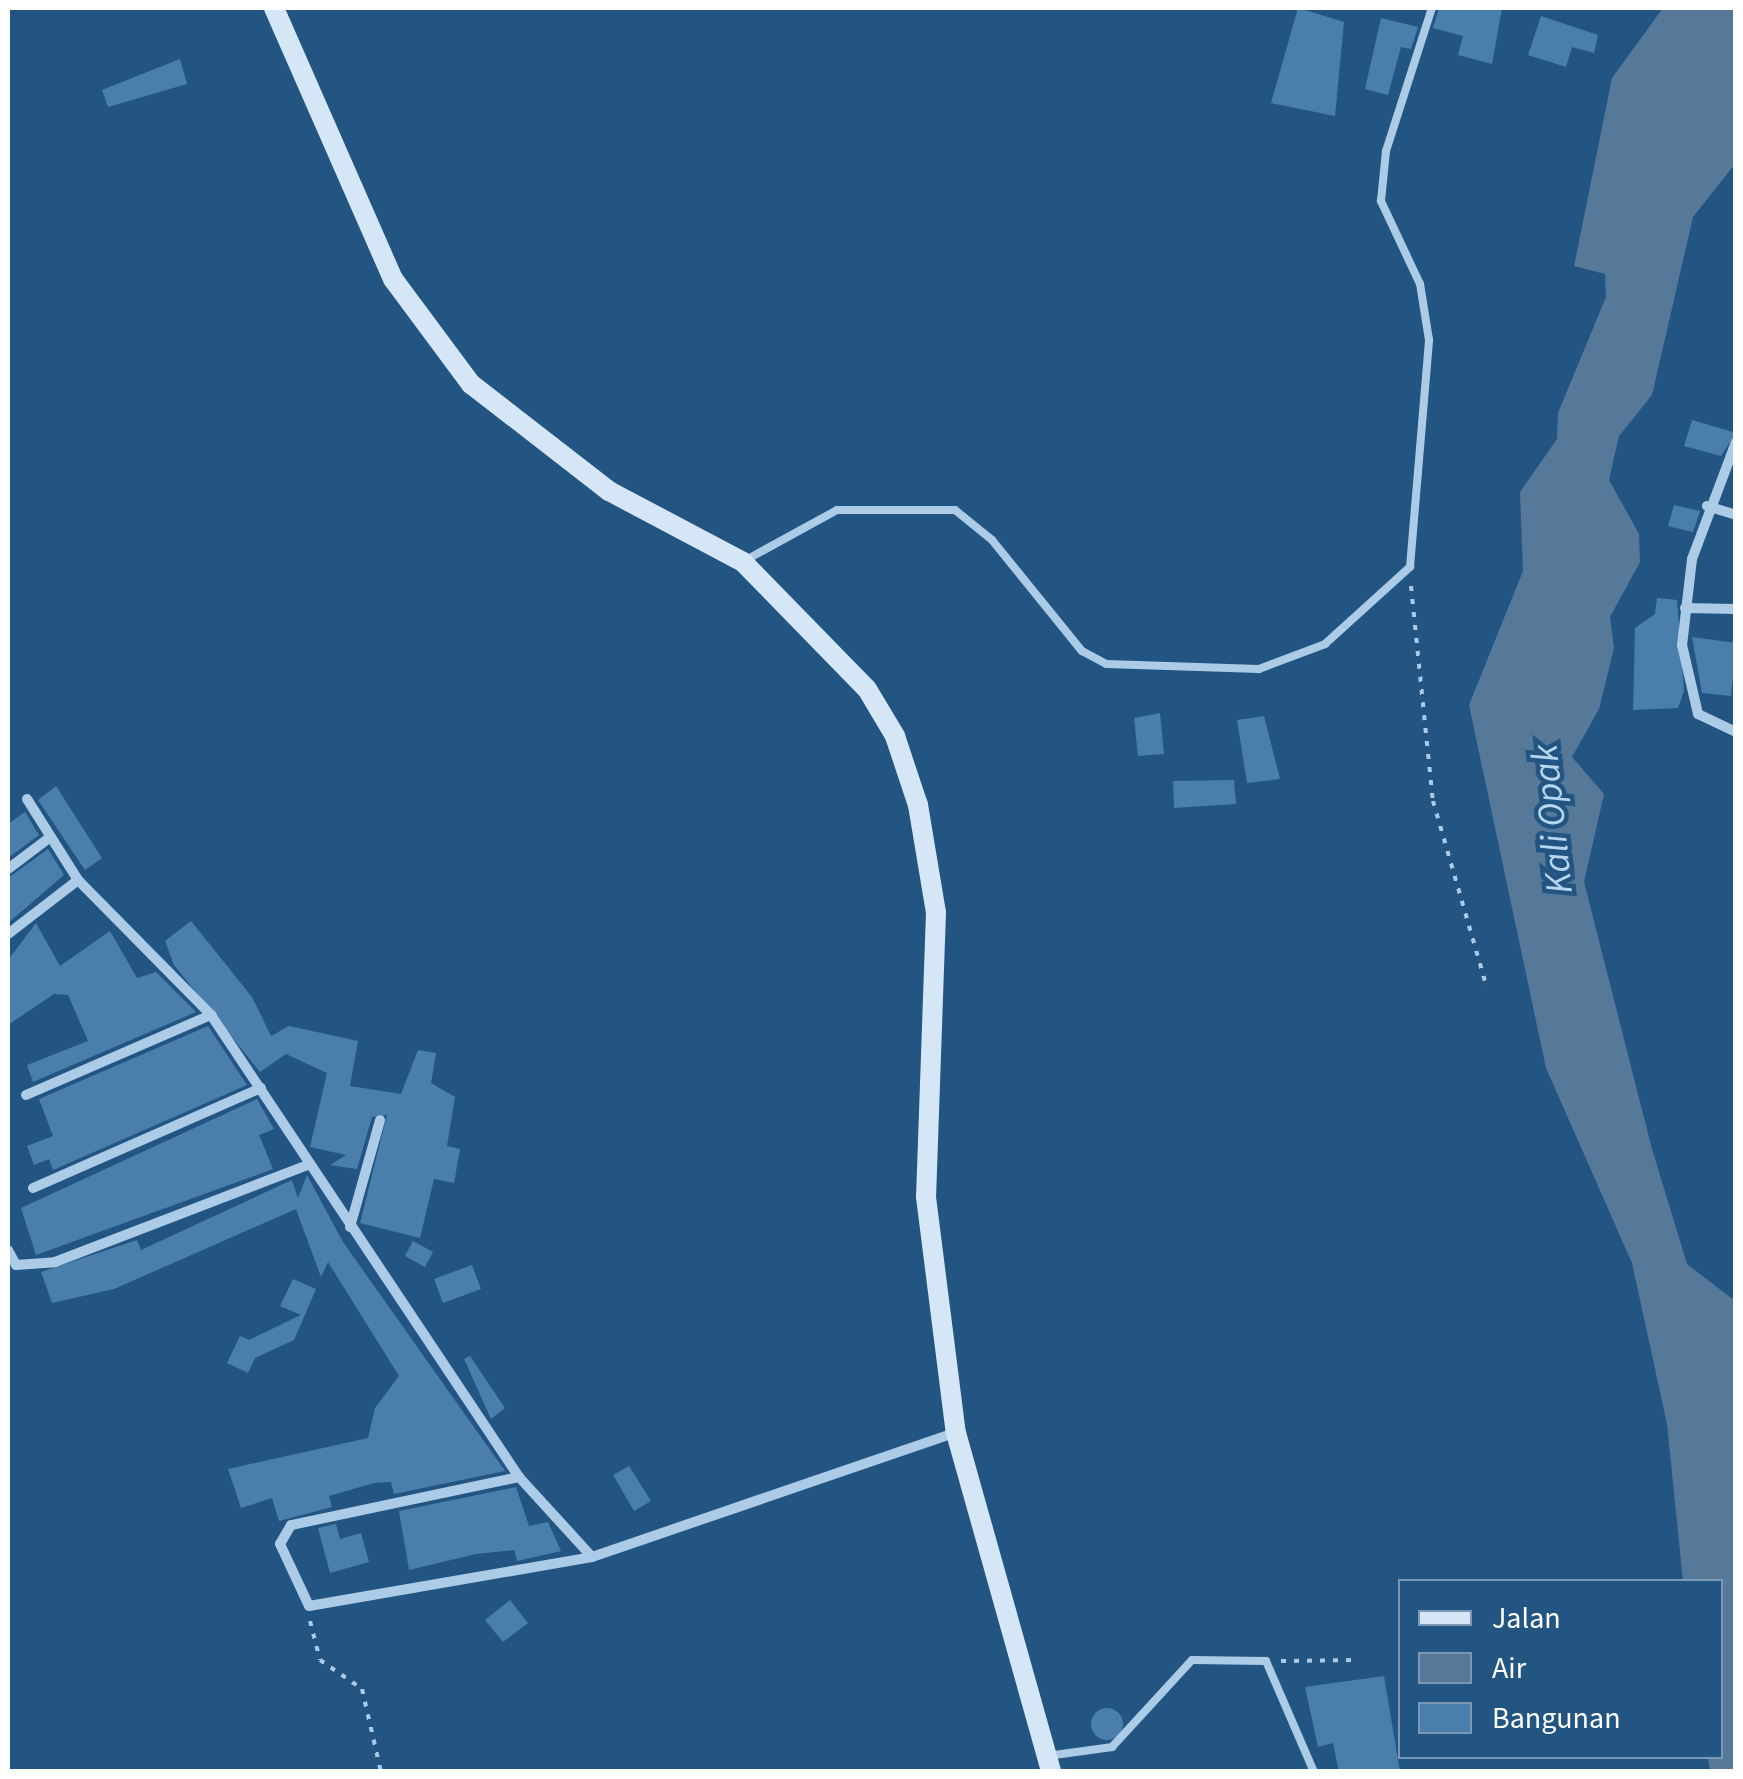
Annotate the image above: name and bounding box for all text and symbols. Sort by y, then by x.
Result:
water label: Kali Opak [1522,742,1584,896]
legend [1398,1579,1723,1759]
text: Jalan [1492,1597,1561,1640]
text: Air [1492,1647,1526,1690]
text: Bangunan [1492,1697,1621,1740]

